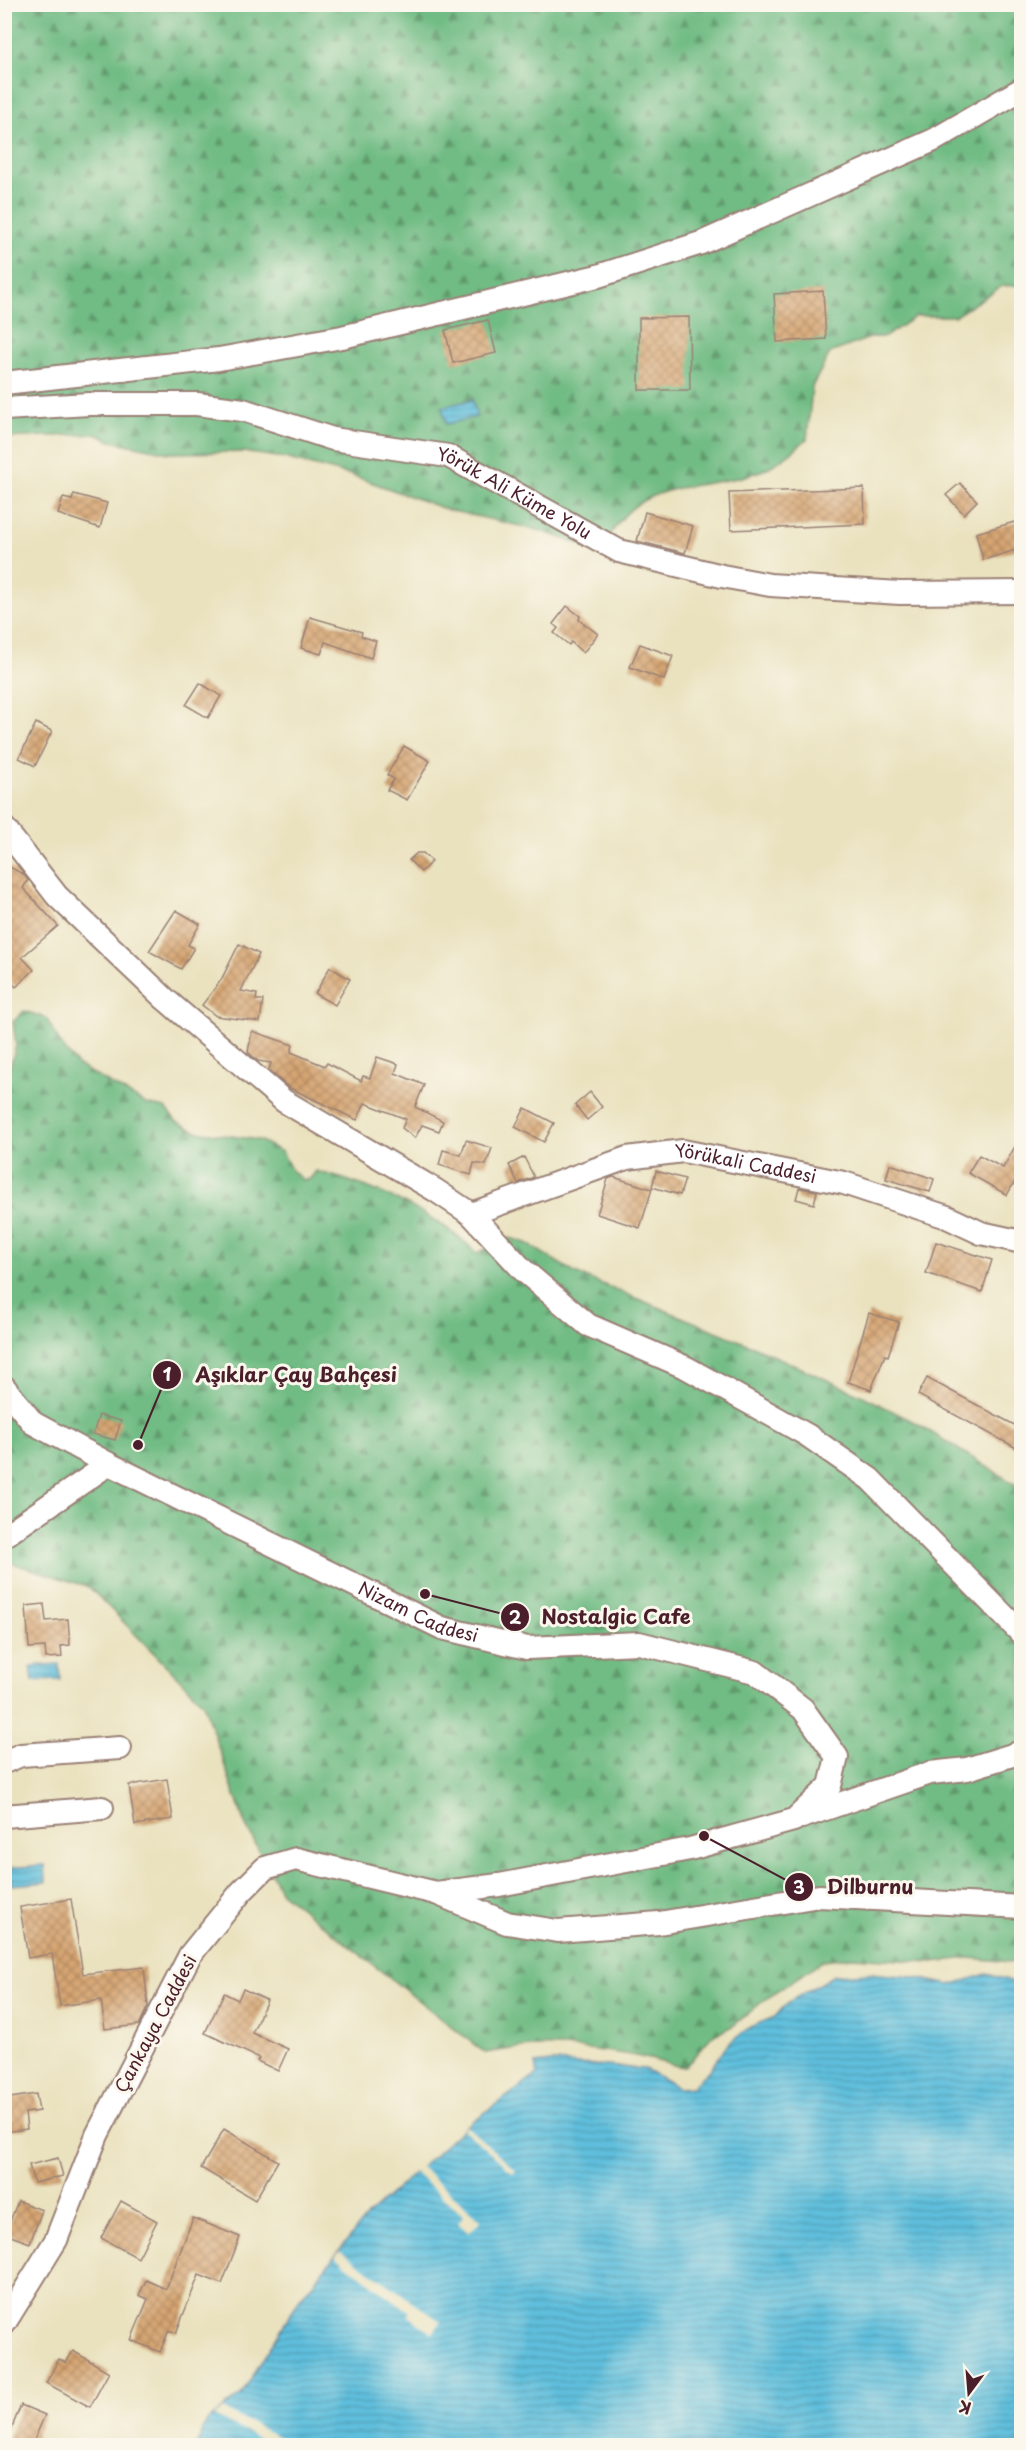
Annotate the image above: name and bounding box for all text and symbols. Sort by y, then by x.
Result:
street label: Yörük Ali Küme Yolu [436,440,597,545]
street label: Yörükali Caddesi [673,1136,819,1189]
callout: Aşıklar Çay Bahçesi [152,1356,410,1394]
text: Aşıklar Çay Bahçesi [194,1359,397,1389]
text: 1 [163,1360,172,1387]
street label: Nizam Caddesi [354,1574,481,1648]
callout: Nostalgic Cafe [500,1598,703,1636]
text: Nostalgic Cafe [541,1601,691,1631]
text: 2 [509,1603,522,1630]
callout: Dilburnu [784,1868,925,1906]
text: Dilburnu [826,1871,914,1901]
text: 3 [793,1873,805,1900]
street label: Çankaya Caddesi [107,1950,202,2097]
north arrow [939,2363,999,2423]
text: K [955,2395,974,2422]

